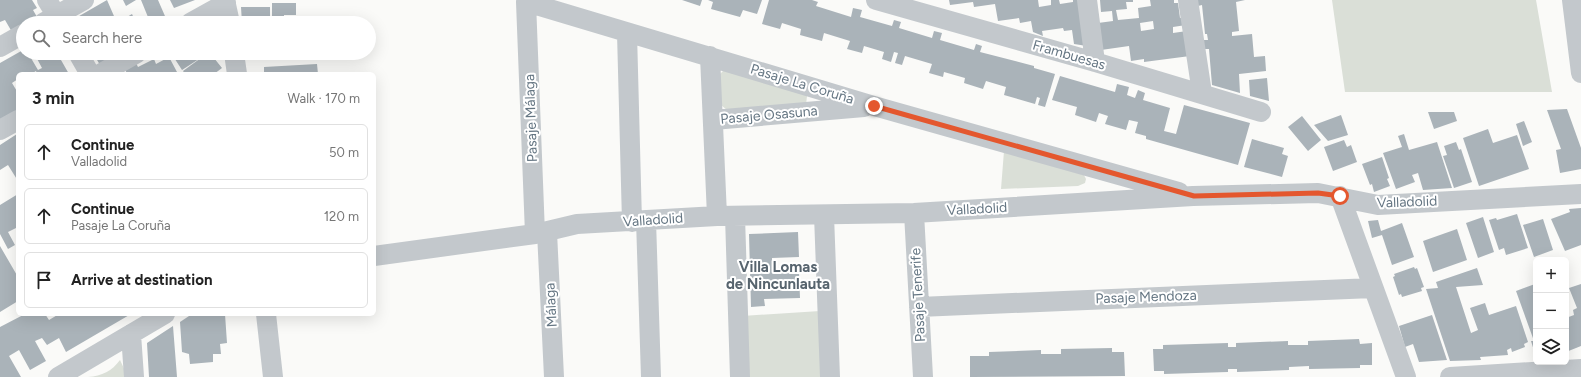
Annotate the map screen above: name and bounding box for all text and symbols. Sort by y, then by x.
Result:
search box [16,16,376,60]
icon: search [30,27,52,49]
text: Search here [62,29,142,47]
street label: Frambuesas [1031,36,1107,74]
street label: Pasaje La Coruña [748,60,856,108]
street label: Pasaje Málaga [521,74,541,162]
text: 3 min [32,88,74,108]
text: Walk · 170 m [288,91,360,106]
route end [865,97,883,115]
street label: Pasaje Osasuna [720,102,818,128]
text: Continue [71,136,134,154]
icon: ahead [33,141,55,163]
text: 50 m [329,145,359,160]
text: Valladolid [71,154,127,169]
route start [1331,187,1349,205]
street label: Valladolid [1376,192,1438,212]
street label: Valladolid [946,199,1008,219]
text: Continue [71,200,134,218]
icon: ahead [33,205,55,227]
text: 120 m [324,209,359,224]
street label: Valladolid [622,209,684,231]
text: Pasaje La Coruña [71,218,171,233]
street label: Pasaje Tenerife [907,247,929,343]
map controls [1533,257,1569,365]
button: + [1533,257,1569,293]
district label: Villa Lomas de Nincunlauta [726,258,830,293]
icon: arrive [33,269,55,291]
text: Arrive at destination [71,271,212,289]
street label: Málaga [541,282,561,328]
street label: Pasaje Mendoza [1095,287,1197,307]
button: − [1533,293,1569,329]
button: layers [1533,329,1569,365]

